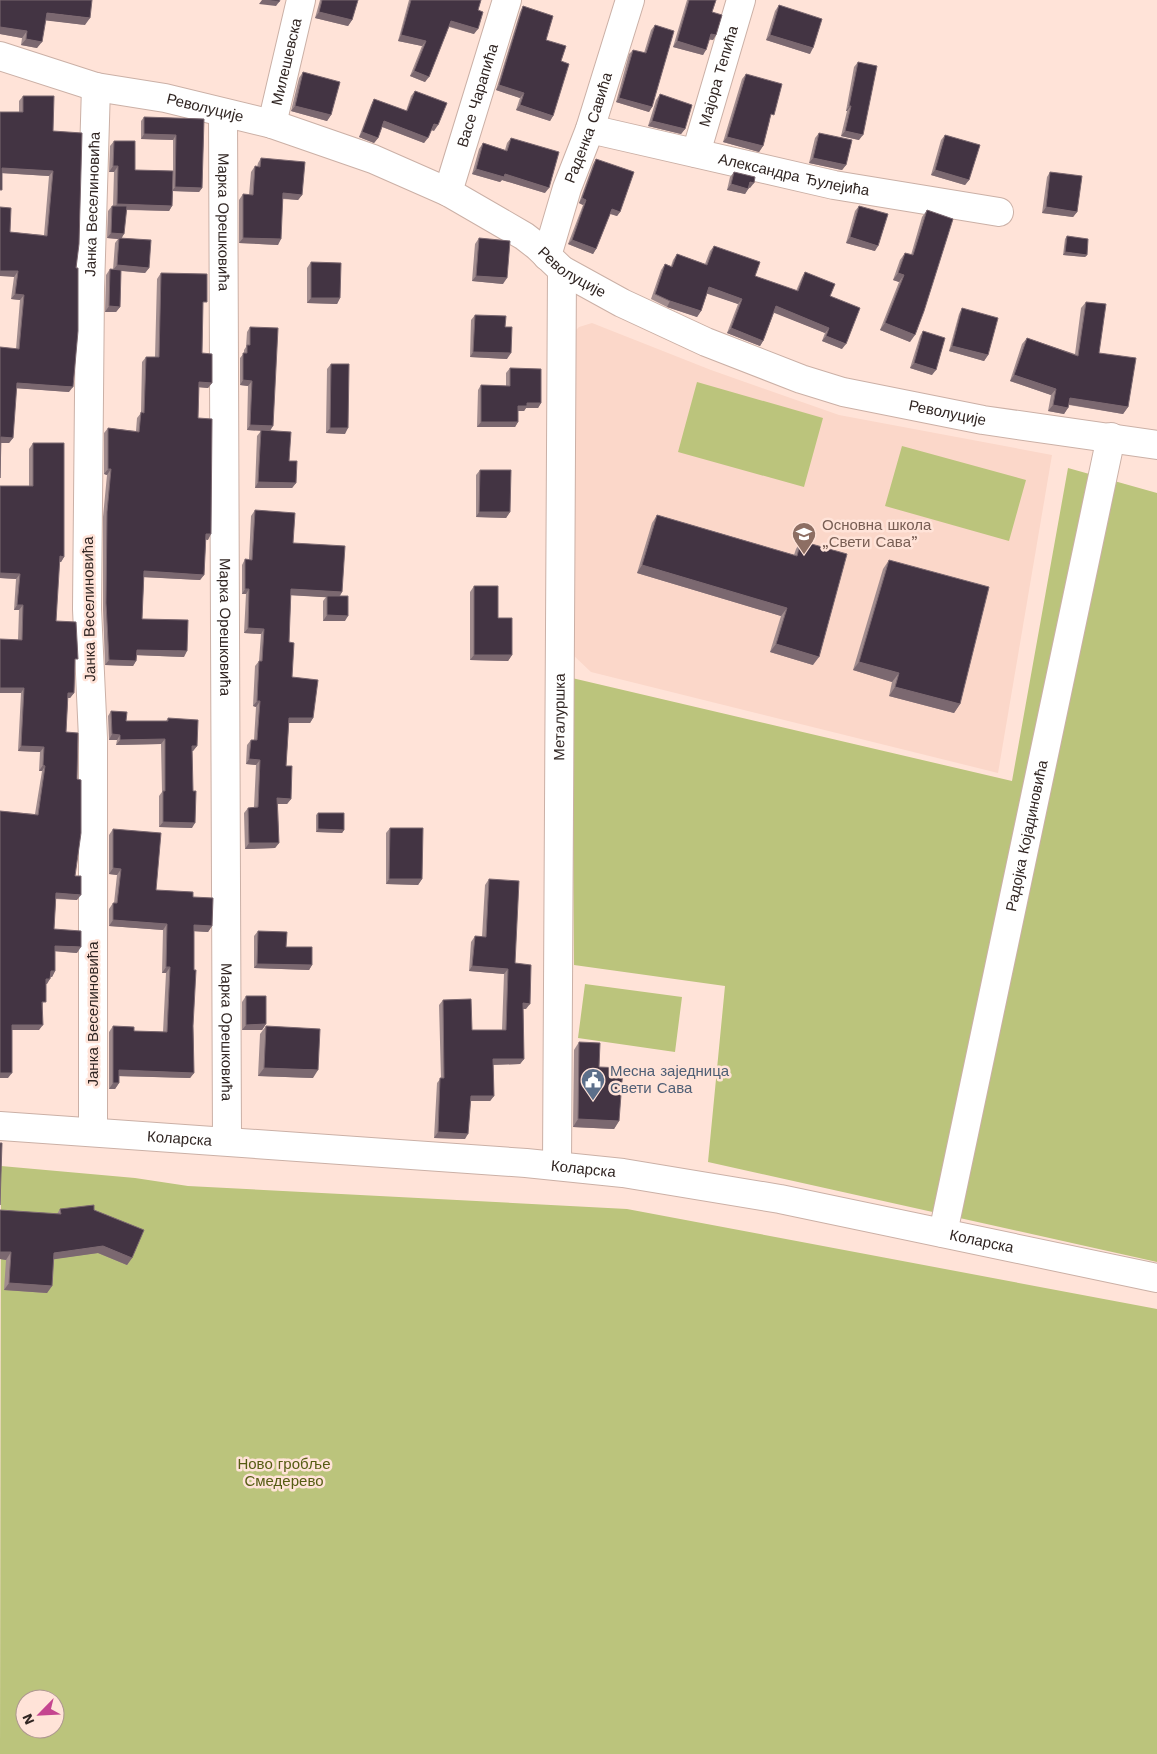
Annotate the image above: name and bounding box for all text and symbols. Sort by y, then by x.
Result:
street label: Милешевска [268,16,306,107]
street label: Мајора Тепића [695,23,742,129]
street label: Васе Чарапића [453,41,502,150]
street label: Раденка Савића [561,70,616,186]
street label: Револуције [165,90,245,126]
street label: Јанка Веселиновића [81,131,104,277]
street label: Александра Ђулејића [717,150,871,200]
street label: Марка Орешковића [214,153,233,292]
street label: Револуције [534,243,609,301]
street label: Револуције [907,396,988,429]
place label: Основна школа „Свети Сава” [822,516,932,551]
school or university icon: Основна школа „Свети Сава” [791,521,817,555]
street label: Јанка Веселиновића [79,536,99,682]
street label: Марка Орешковића [216,558,234,697]
street label: Металуршка [550,673,569,761]
street label: Радојка Којадиновића [1002,758,1052,913]
street label: Јанка Веселиновића [84,941,102,1086]
street label: Марка Орешковића [217,963,236,1102]
place label: Месна заједница Свети Сава [610,1062,730,1097]
public building icon: Месна заједница Свети Сава [580,1067,606,1101]
street label: Коларска [147,1127,213,1150]
street label: Коларска [550,1157,617,1181]
street label: Коларска [948,1226,1016,1257]
park label: Ново гробље Смедерево [237,1455,331,1490]
north arrow [15,1689,65,1739]
text: N [19,1711,38,1727]

